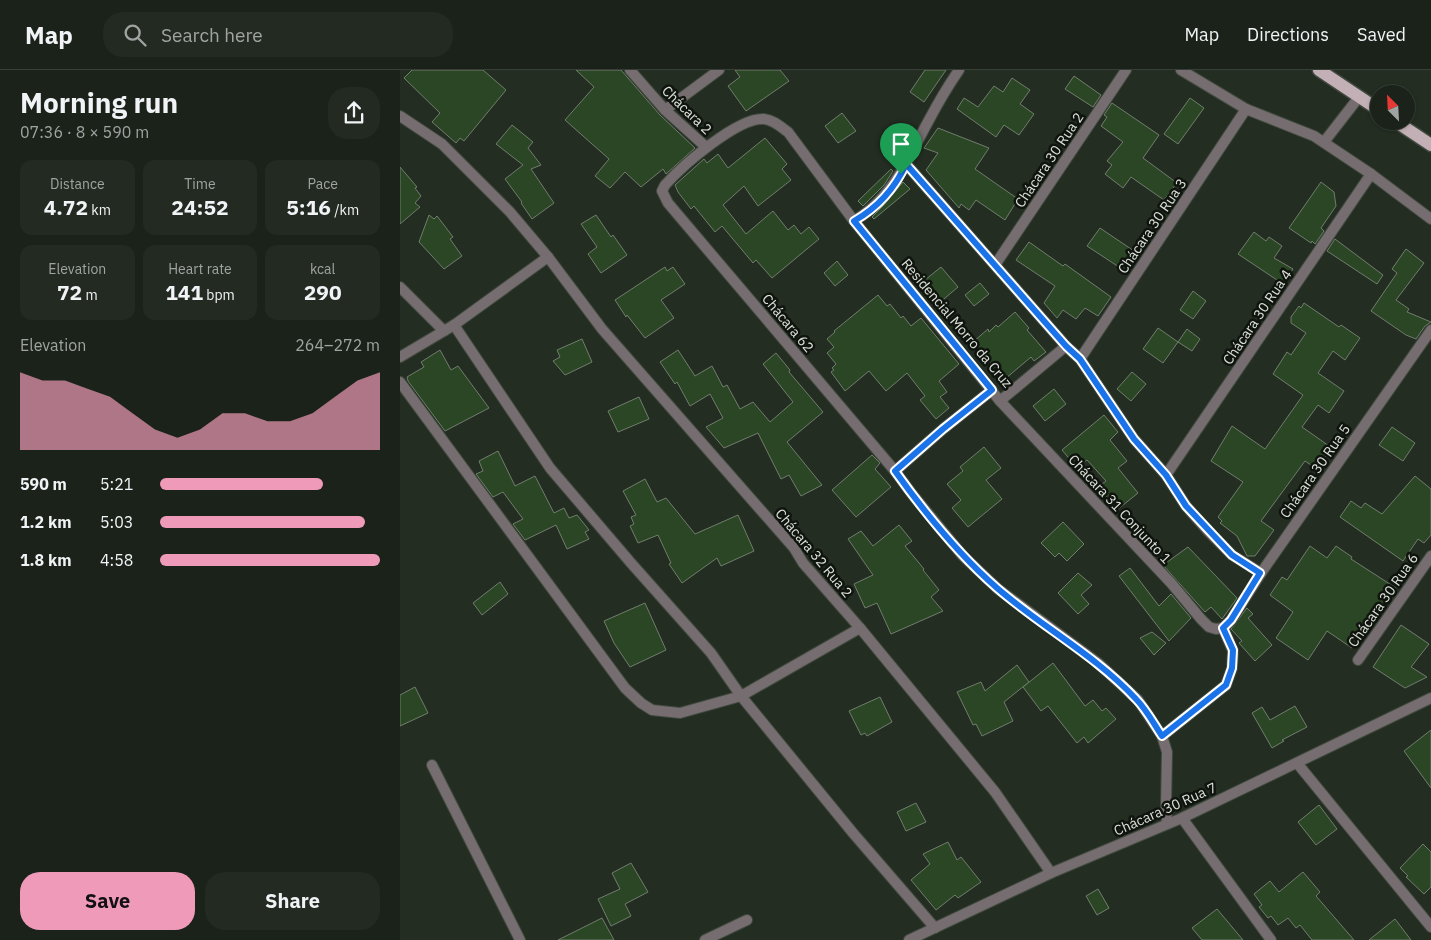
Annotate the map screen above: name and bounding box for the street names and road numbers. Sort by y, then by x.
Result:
street label: Chácara 2 [658,82,716,138]
street label: Chácara 30 Rua 2 [1011,109,1087,211]
street label: Chácara 30 Rua 3 [1114,175,1190,277]
street label: Residencial Morro da Cruz [898,255,1017,392]
street label: Chácara 30 Rua 4 [1219,266,1295,368]
street label: Chácara 62 [758,290,818,356]
street label: Chácara 30 Rua 5 [1276,420,1354,522]
street label: Chácara 31 Conjunto 1 [1065,451,1175,567]
street label: Chácara 32 Rua 2 [772,505,856,601]
street label: Chácara 30 Rua 6 [1344,549,1422,651]
street label: Chácara 30 Rua 7 [1111,778,1219,840]

